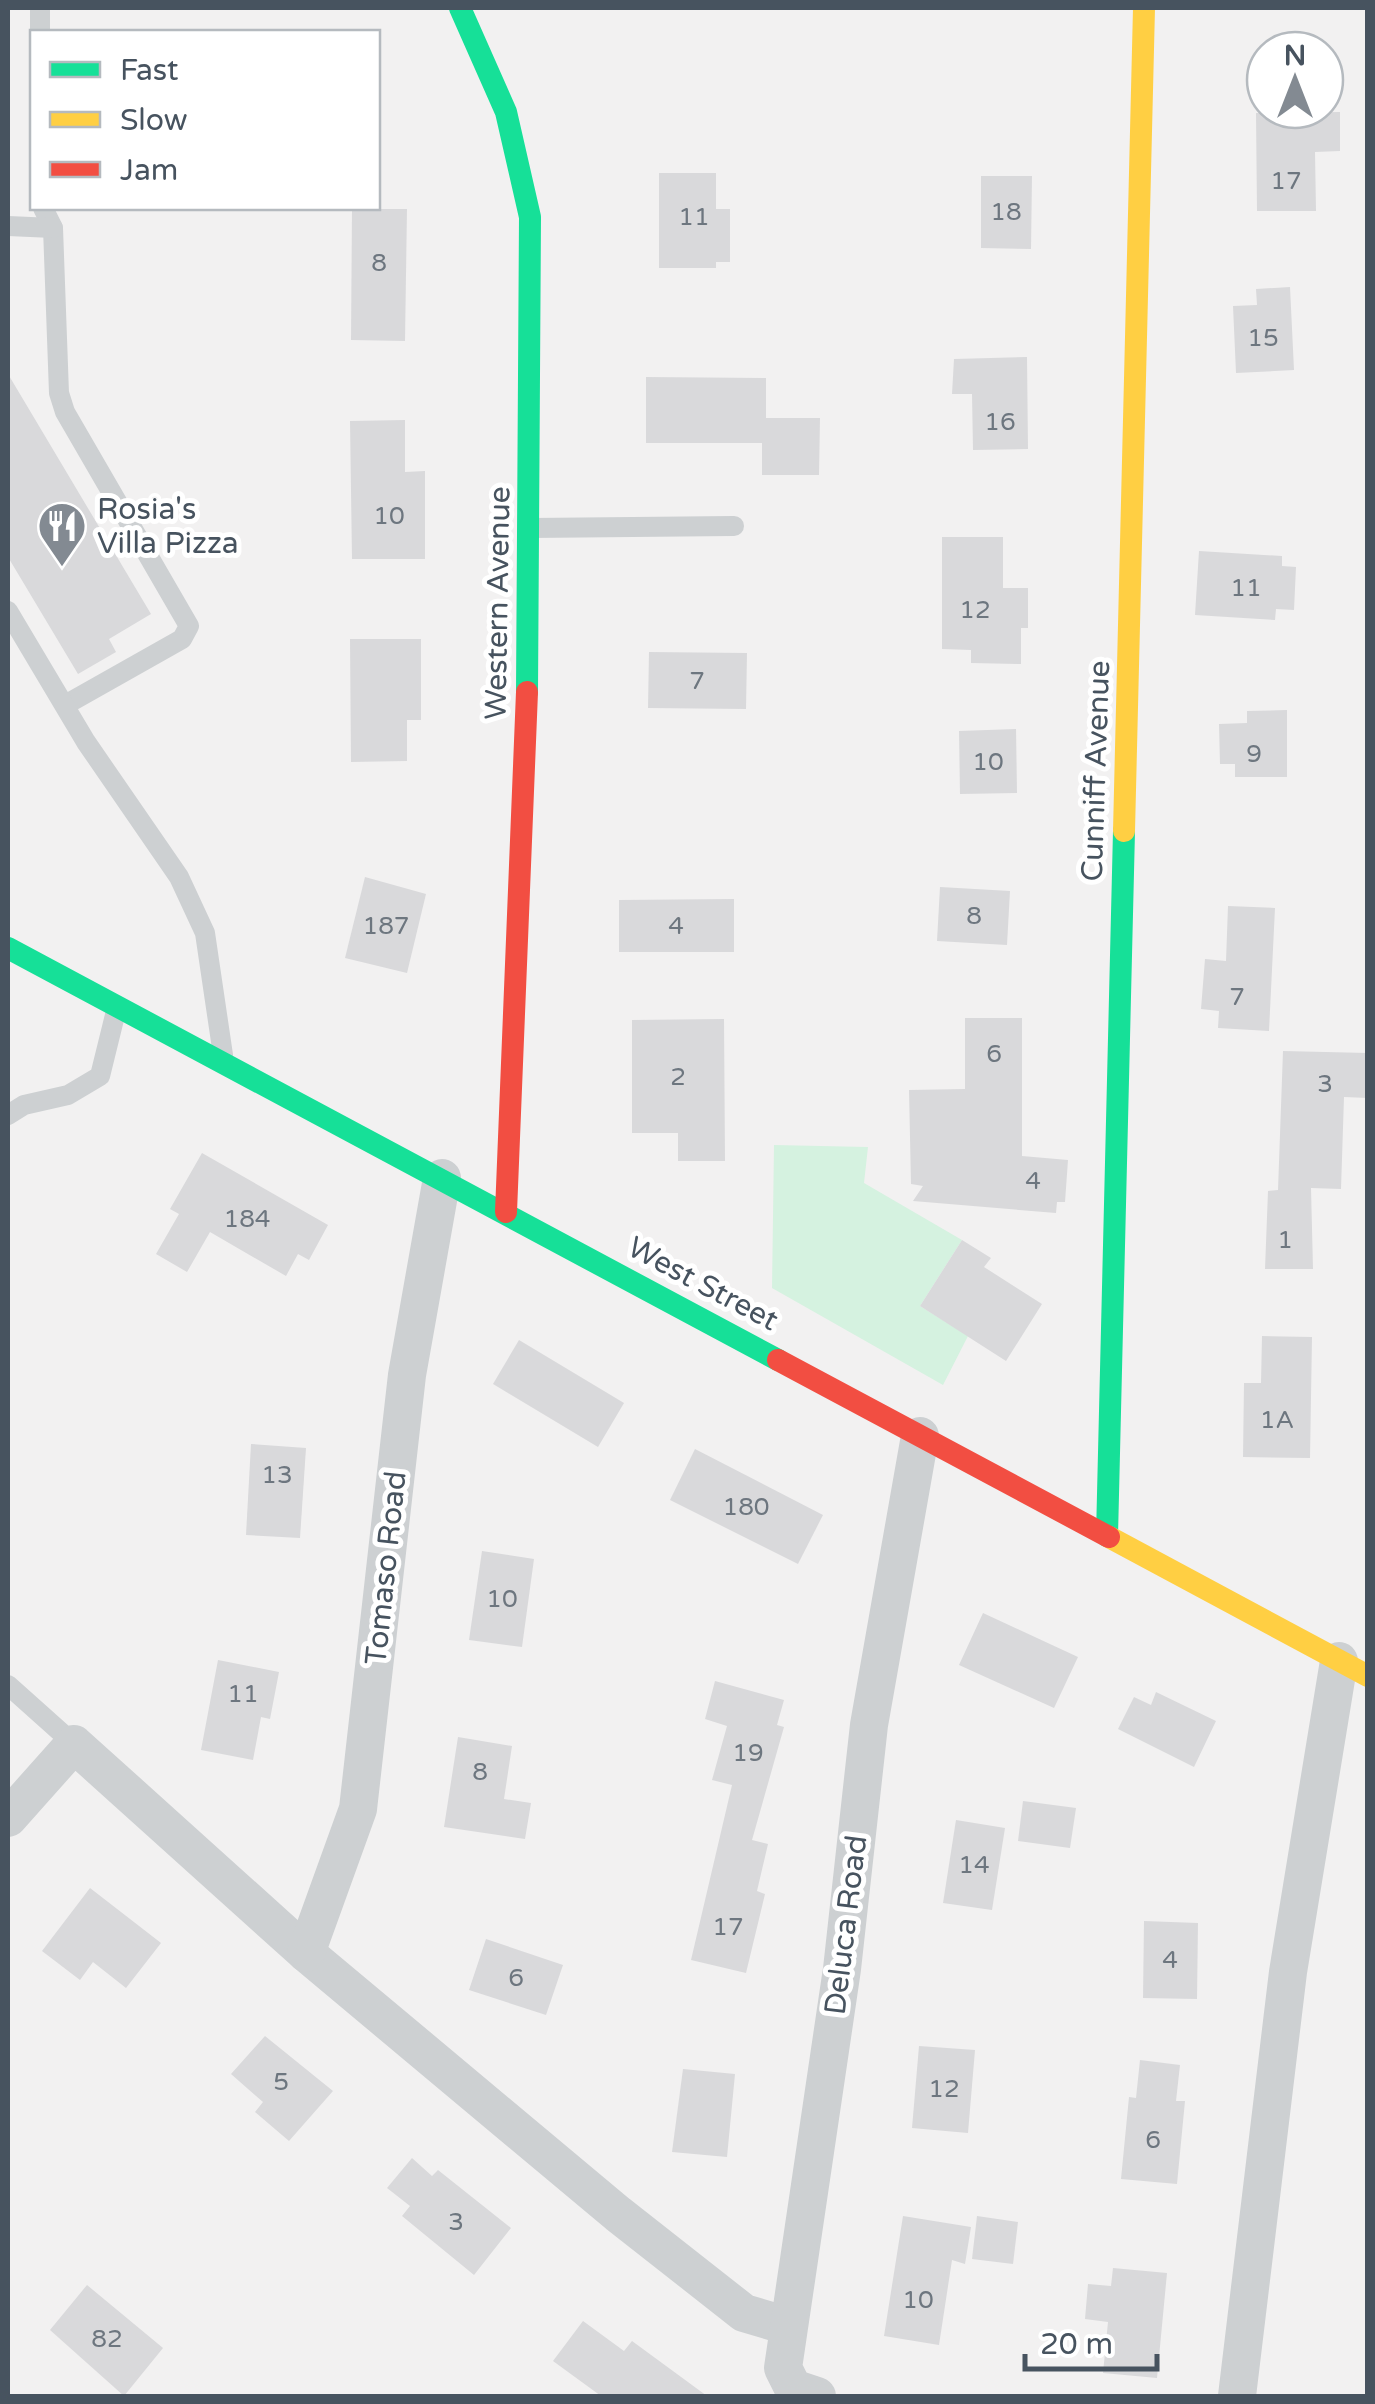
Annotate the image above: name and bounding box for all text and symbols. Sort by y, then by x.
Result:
legend [30,30,380,210]
north arrow [1245,30,1345,130]
text: N [1284,39,1306,73]
text: Fast [120,52,179,89]
text: Slow [120,102,188,139]
text: Jam [120,152,178,189]
house number: 17 [1270,166,1302,196]
house number: 18 [990,197,1022,227]
house number: 11 [678,202,710,232]
house number: 8 [371,248,387,278]
house number: 15 [1247,323,1279,353]
house number: 16 [984,407,1016,437]
street label: Western Avenue [477,486,519,720]
place label: Rosia's Villa Pizza [97,491,239,562]
restaurant icon: Rosia's Villa Pizza [36,500,88,568]
house number: 10 [373,501,405,531]
house number: 11 [1230,573,1262,603]
house number: 12 [959,595,991,625]
street label: Cunniff Avenue [1074,660,1118,882]
house number: 7 [689,666,705,696]
house number: 9 [1246,739,1262,769]
house number: 10 [972,747,1004,777]
house number: 8 [966,901,982,931]
house number: 187 [362,911,410,941]
house number: 4 [668,911,684,941]
house number: 7 [1229,982,1245,1012]
house number: 6 [986,1039,1002,1069]
house number: 2 [670,1062,686,1092]
house number: 3 [1317,1069,1333,1099]
house number: 4 [1025,1166,1041,1196]
house number: 184 [223,1204,271,1234]
house number: 1 [1277,1225,1293,1255]
street label: West Street [621,1229,785,1339]
house number: 1A [1260,1405,1294,1435]
house number: 13 [261,1460,293,1490]
street label: Tomaso Road [357,1469,415,1667]
house number: 180 [722,1492,770,1522]
house number: 10 [486,1584,518,1614]
house number: 11 [227,1679,259,1709]
house number: 19 [732,1738,764,1768]
house number: 8 [472,1757,488,1787]
street label: Deluca Road [817,1833,875,2017]
house number: 14 [958,1850,990,1880]
house number: 17 [712,1912,744,1942]
house number: 4 [1162,1945,1178,1975]
house number: 6 [508,1963,524,1993]
house number: 5 [273,2067,289,2097]
house number: 12 [928,2074,960,2104]
house number: 6 [1145,2125,1161,2155]
house number: 3 [448,2207,464,2237]
house number: 10 [902,2285,934,2315]
scale bar [1025,2309,1158,2371]
house number: 82 [91,2324,123,2354]
text: 20 m [1040,2326,1113,2363]

